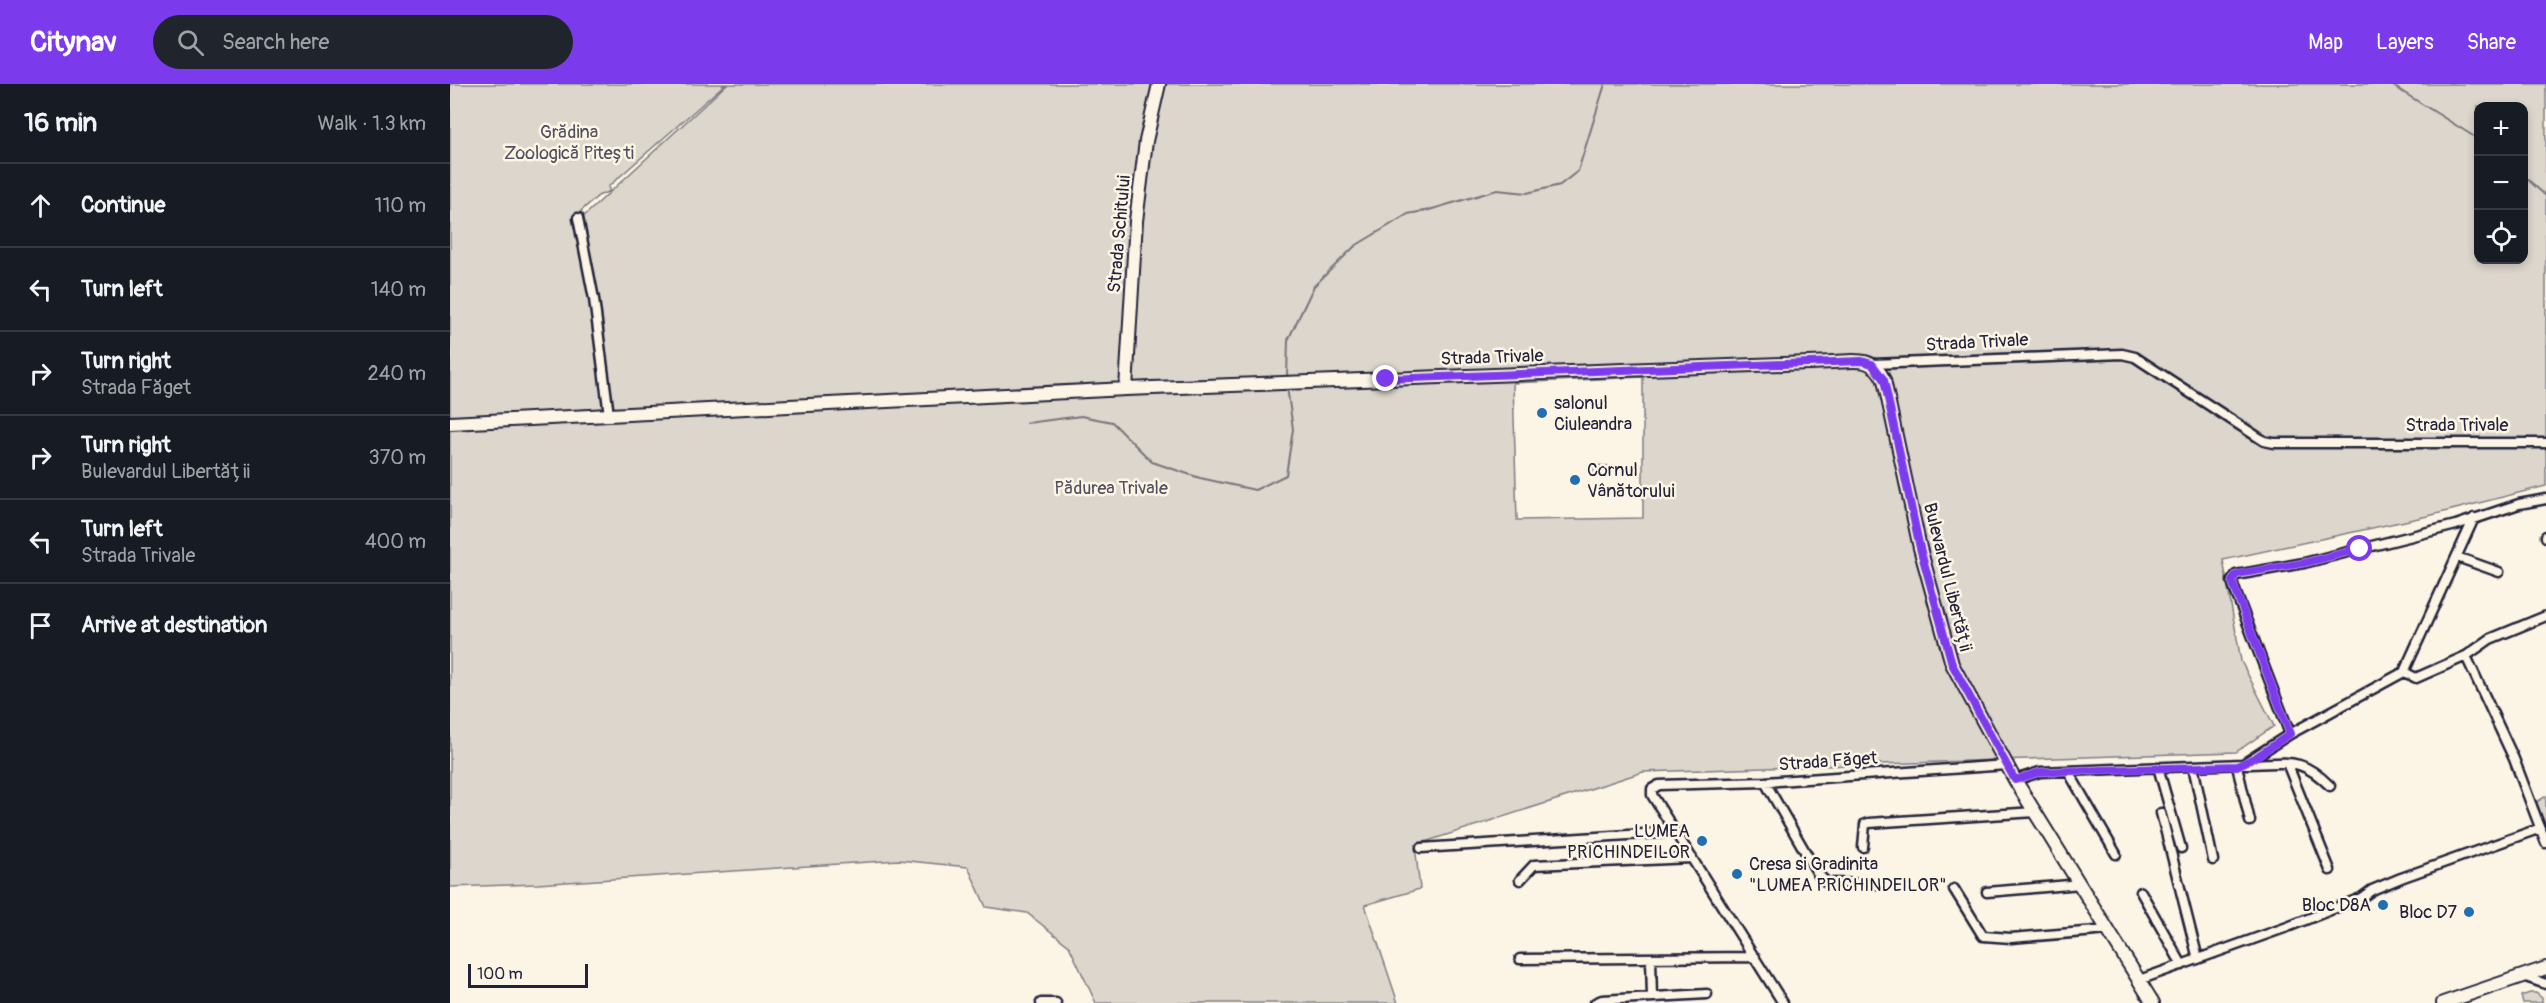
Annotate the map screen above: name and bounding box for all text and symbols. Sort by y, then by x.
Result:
search box [153,15,573,69]
text: Citynav [30,25,117,60]
icon: search [174,26,207,59]
text: Search here [222,28,329,56]
text: Map [2308,29,2343,56]
text: Layers [2376,29,2434,56]
text: Share [2467,29,2516,56]
map controls [2474,102,2528,264]
button: + [2474,102,2528,156]
text: 16 min [24,107,97,139]
text: Walk · 1.3 km [318,111,426,136]
park label: Grădina Zoologică Pitești [504,121,634,165]
button: − [2474,156,2528,210]
street label: Strada Schitului [1103,174,1136,294]
icon: ahead [24,189,57,222]
text: Continue [81,191,165,219]
text: 110 m [375,193,426,218]
button: locate [2474,210,2528,264]
icon: left [24,273,57,306]
text: Turn left [81,275,163,303]
text: 140 m [371,277,426,302]
street label: Strada Trivale [1925,328,2029,357]
street label: Strada Trivale [1440,344,1544,371]
text: Turn right [81,347,171,375]
icon: right [24,357,57,390]
text: 240 m [367,361,426,386]
route end [1372,365,1398,391]
text: Strada Făget [81,375,191,400]
place label: salonul Ciuleandra [1554,392,1632,436]
marker: salonul Ciuleandra [1535,406,1549,420]
street label: Strada Trivale [2406,414,2509,437]
text: Turn right [81,431,171,459]
icon: right [24,441,57,474]
text: 370 m [369,445,426,470]
text: Bulevardul Libertății [81,459,250,484]
place label: Cornul Vânătorului [1587,459,1675,503]
marker: Cornul Vânătorului [1568,473,1582,487]
park label: Pădurea Trivale [1054,477,1168,500]
street label: Bulevardul Libertății [1918,500,1977,654]
text: Turn left [81,515,163,543]
icon: left [24,525,57,558]
text: 400 m [365,529,426,554]
route start [2346,535,2372,561]
text: Strada Trivale [81,543,195,568]
icon: arrive [24,609,57,642]
text: Arrive at destination [81,611,267,639]
street label: Strada Făget [1778,747,1879,776]
place label: LUMEA PRICHINDEILOR [1567,820,1690,864]
marker: LUMEA PRICHINDEILOR [1695,834,1709,848]
place label: Cresa si Gradinita "LUMEA PRICHINDEILOR" [1749,853,1947,897]
marker: Cresa si Gradinita "LUMEA PRICHINDEILOR" [1730,867,1744,881]
place label: Bloc D8A [2302,894,2371,917]
marker: Bloc D8A [2376,898,2390,912]
place label: Bloc D7 [2399,901,2457,924]
marker: Bloc D7 [2462,905,2476,919]
scale bar [468,961,588,988]
text: 100 m [477,964,523,984]

